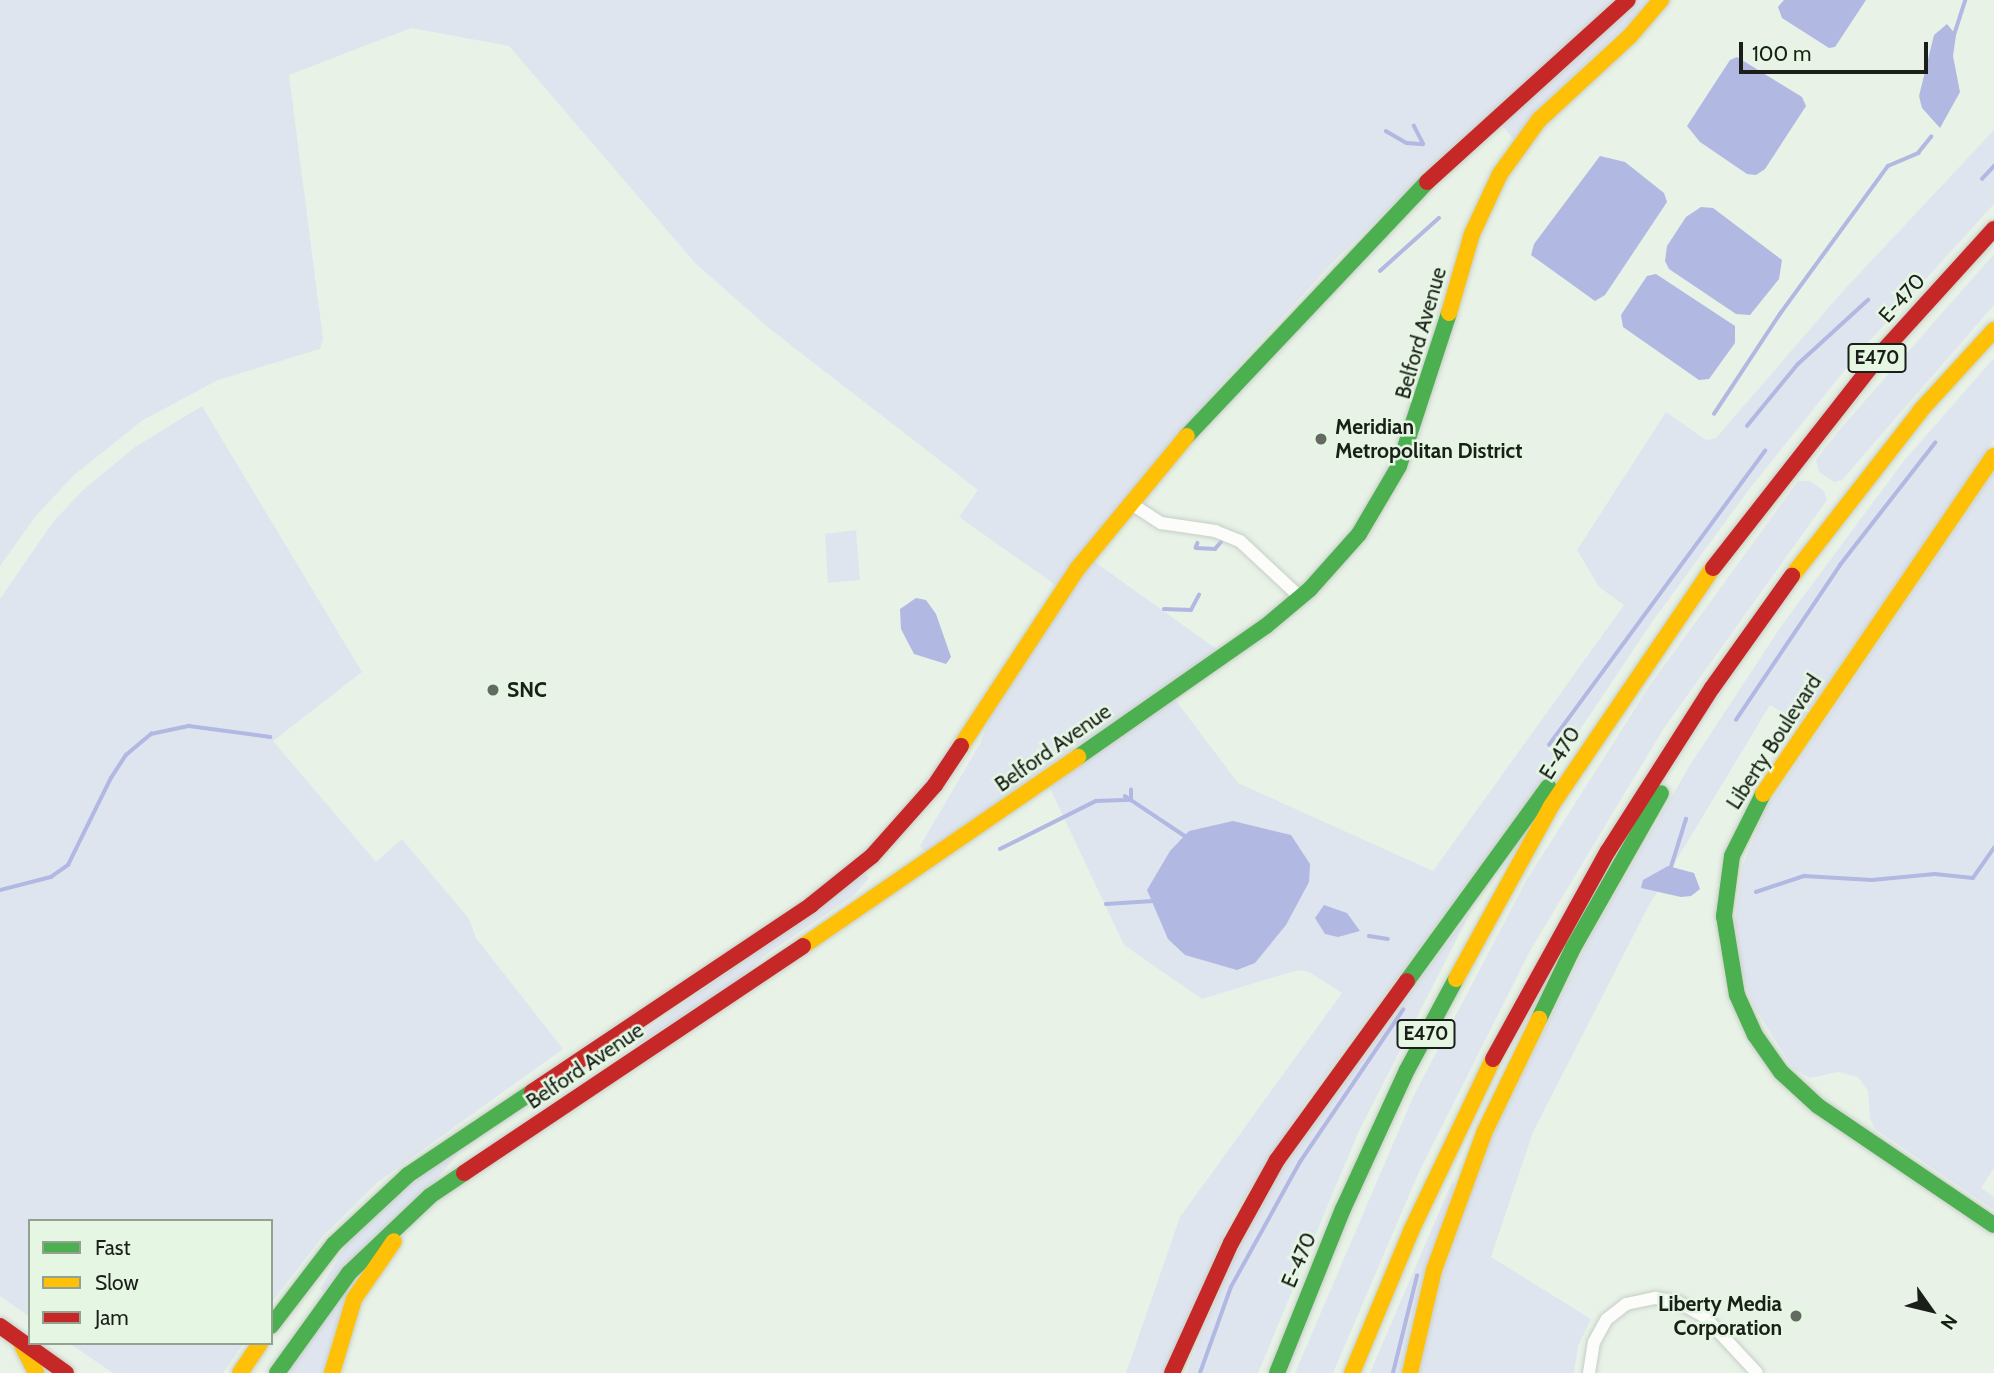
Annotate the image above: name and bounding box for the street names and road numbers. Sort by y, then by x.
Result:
street label: Belford Avenue [1390,264,1452,402]
street label: E-470 [1873,268,1931,328]
road number: E470 [1847,342,1907,374]
street label: Liberty Boulevard [1721,670,1827,814]
street label: Belford Avenue [990,699,1116,797]
street label: E-470 [1534,722,1586,784]
street label: Belford Avenue [522,1018,648,1114]
road number: E470 [1396,1018,1456,1050]
street label: E-470 [1276,1229,1322,1291]

